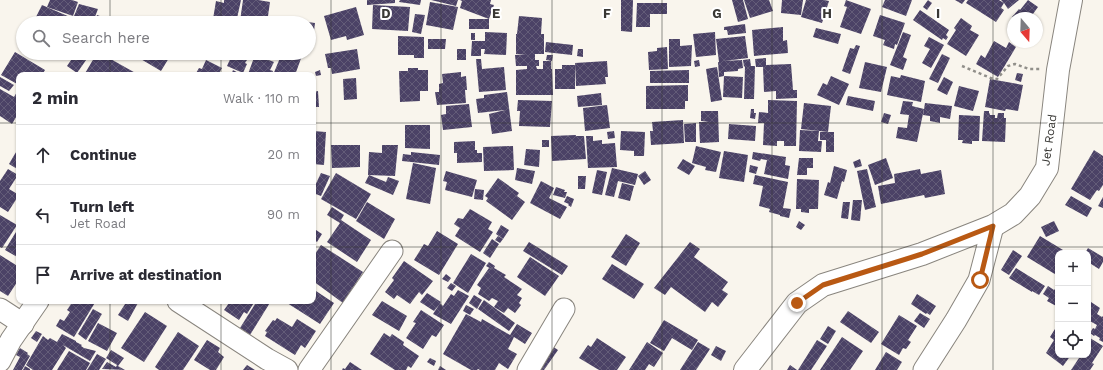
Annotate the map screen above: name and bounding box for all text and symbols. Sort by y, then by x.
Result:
text: D [381,6,391,21]
text: E [492,6,500,21]
text: F [603,6,611,21]
text: G [712,6,722,21]
text: H [822,6,832,21]
text: I [936,6,940,21]
north arrow [1007,12,1043,48]
search box [16,16,316,60]
icon: search [30,27,52,49]
text: Search here [62,29,150,47]
text: 2 min [32,88,78,108]
text: Walk · 110 m [223,91,300,106]
street label: Jet Road [1038,113,1060,167]
icon: ahead [32,144,54,166]
text: Continue [70,146,137,164]
text: 20 m [268,147,300,162]
text: Turn left [70,198,134,216]
icon: left [32,204,54,226]
text: 90 m [267,207,300,222]
text: Jet Road [70,216,126,231]
map controls [1055,250,1091,358]
button: + [1055,250,1091,286]
icon: arrive [32,264,54,286]
text: Arrive at destination [70,266,222,284]
route start [971,271,989,289]
button: − [1055,286,1091,322]
route end [788,294,806,312]
button: locate [1055,322,1091,358]

